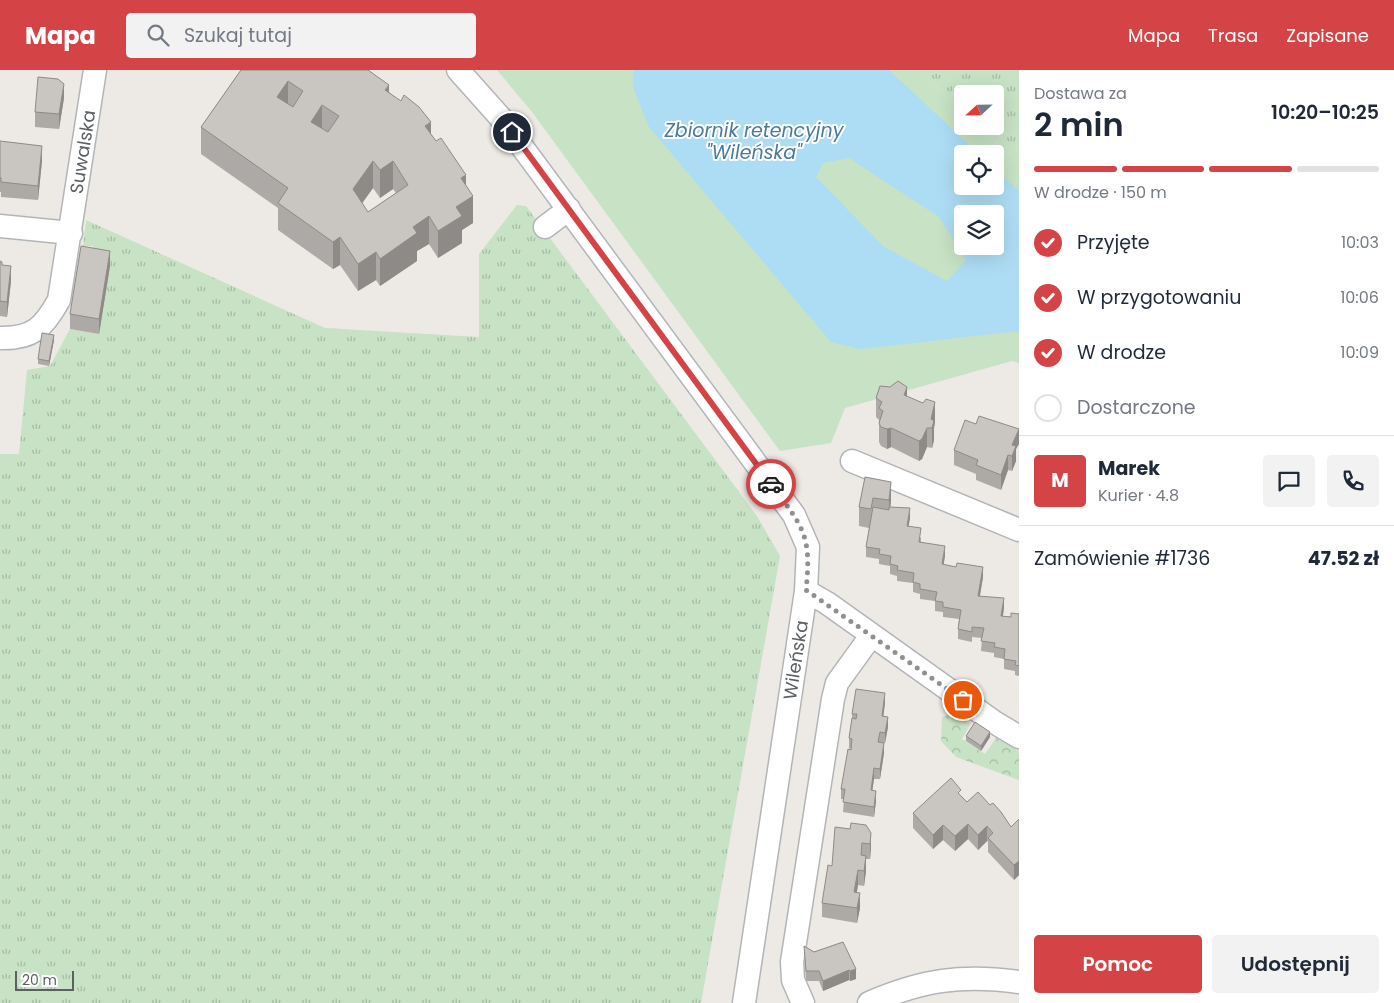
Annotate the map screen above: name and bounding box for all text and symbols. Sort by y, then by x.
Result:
search box [126,13,476,58]
text: Mapa [25,19,96,52]
icon: search [144,21,172,49]
text: Szukaj tutaj [184,22,292,49]
text: Mapa [1128,23,1180,48]
text: Trasa [1208,23,1258,48]
text: Zapisane [1286,23,1369,48]
text: Dostawa za [1034,82,1127,105]
north arrow [954,85,1004,135]
map controls [954,85,1004,255]
text: 10:20–10:25 [1271,99,1379,126]
text: 2 min [1034,102,1124,147]
street label: Suwalska [64,108,101,195]
pin [491,111,533,153]
water label: Zbiornik retencyjny "Wileńska" [664,117,845,166]
icon: home [498,118,526,146]
button: locate [954,145,1004,195]
text: W drodze · 150 m [1034,181,1167,204]
button: layers [954,205,1004,255]
icon: check [1034,229,1062,257]
text: Przyjęte [1077,229,1150,256]
text: 10:03 [1341,231,1379,254]
icon: check [1034,284,1062,312]
text: W przygotowaniu [1077,284,1241,311]
text: 10:06 [1340,286,1379,309]
icon: check [1034,339,1062,367]
text: W drodze [1077,339,1166,366]
text: 10:09 [1340,341,1379,364]
text: Dostarczone [1077,394,1196,421]
text: Marek [1098,455,1160,482]
button: chat [1263,455,1315,507]
button: phone [1327,455,1379,507]
courier [746,459,796,509]
text: M [1051,467,1069,494]
icon: car [757,470,785,498]
text: Kurier · 4.8 [1098,484,1179,507]
text: Zamówienie #1736 [1034,545,1210,572]
text: 47.52 zł [1308,545,1379,572]
street label: Wileńska [777,618,814,701]
pin [942,679,984,721]
icon: bag [949,686,977,714]
button: Pomoc [1034,935,1202,993]
button: Udostępnij [1212,935,1379,993]
scale bar [15,968,74,991]
text: 20 m [22,970,57,990]

